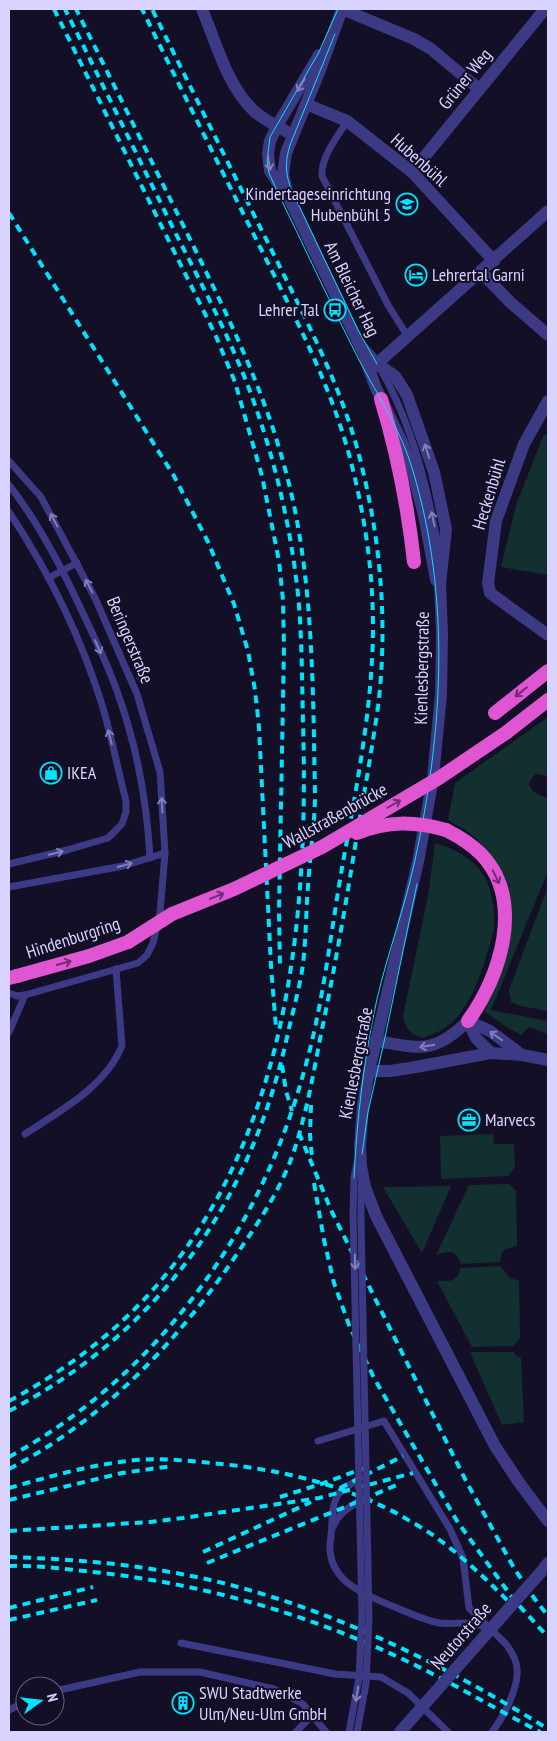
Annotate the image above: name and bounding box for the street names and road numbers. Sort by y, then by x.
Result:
street label: Grüner Weg [433,44,496,114]
street label: Hubenbühl [386,128,453,192]
street label: Am Bleicher Hag [319,237,385,340]
street label: Heckenbühl [467,455,510,532]
street label: Beringerstraße [102,593,159,687]
street label: Kienlesbergstraße [409,611,434,725]
street label: Wallstraßenbrücke [279,777,391,854]
street label: Hindenburgring [23,912,123,964]
street label: Kienlesbergstraße [333,1005,378,1121]
street label: Neutorstraße [425,1597,496,1674]

